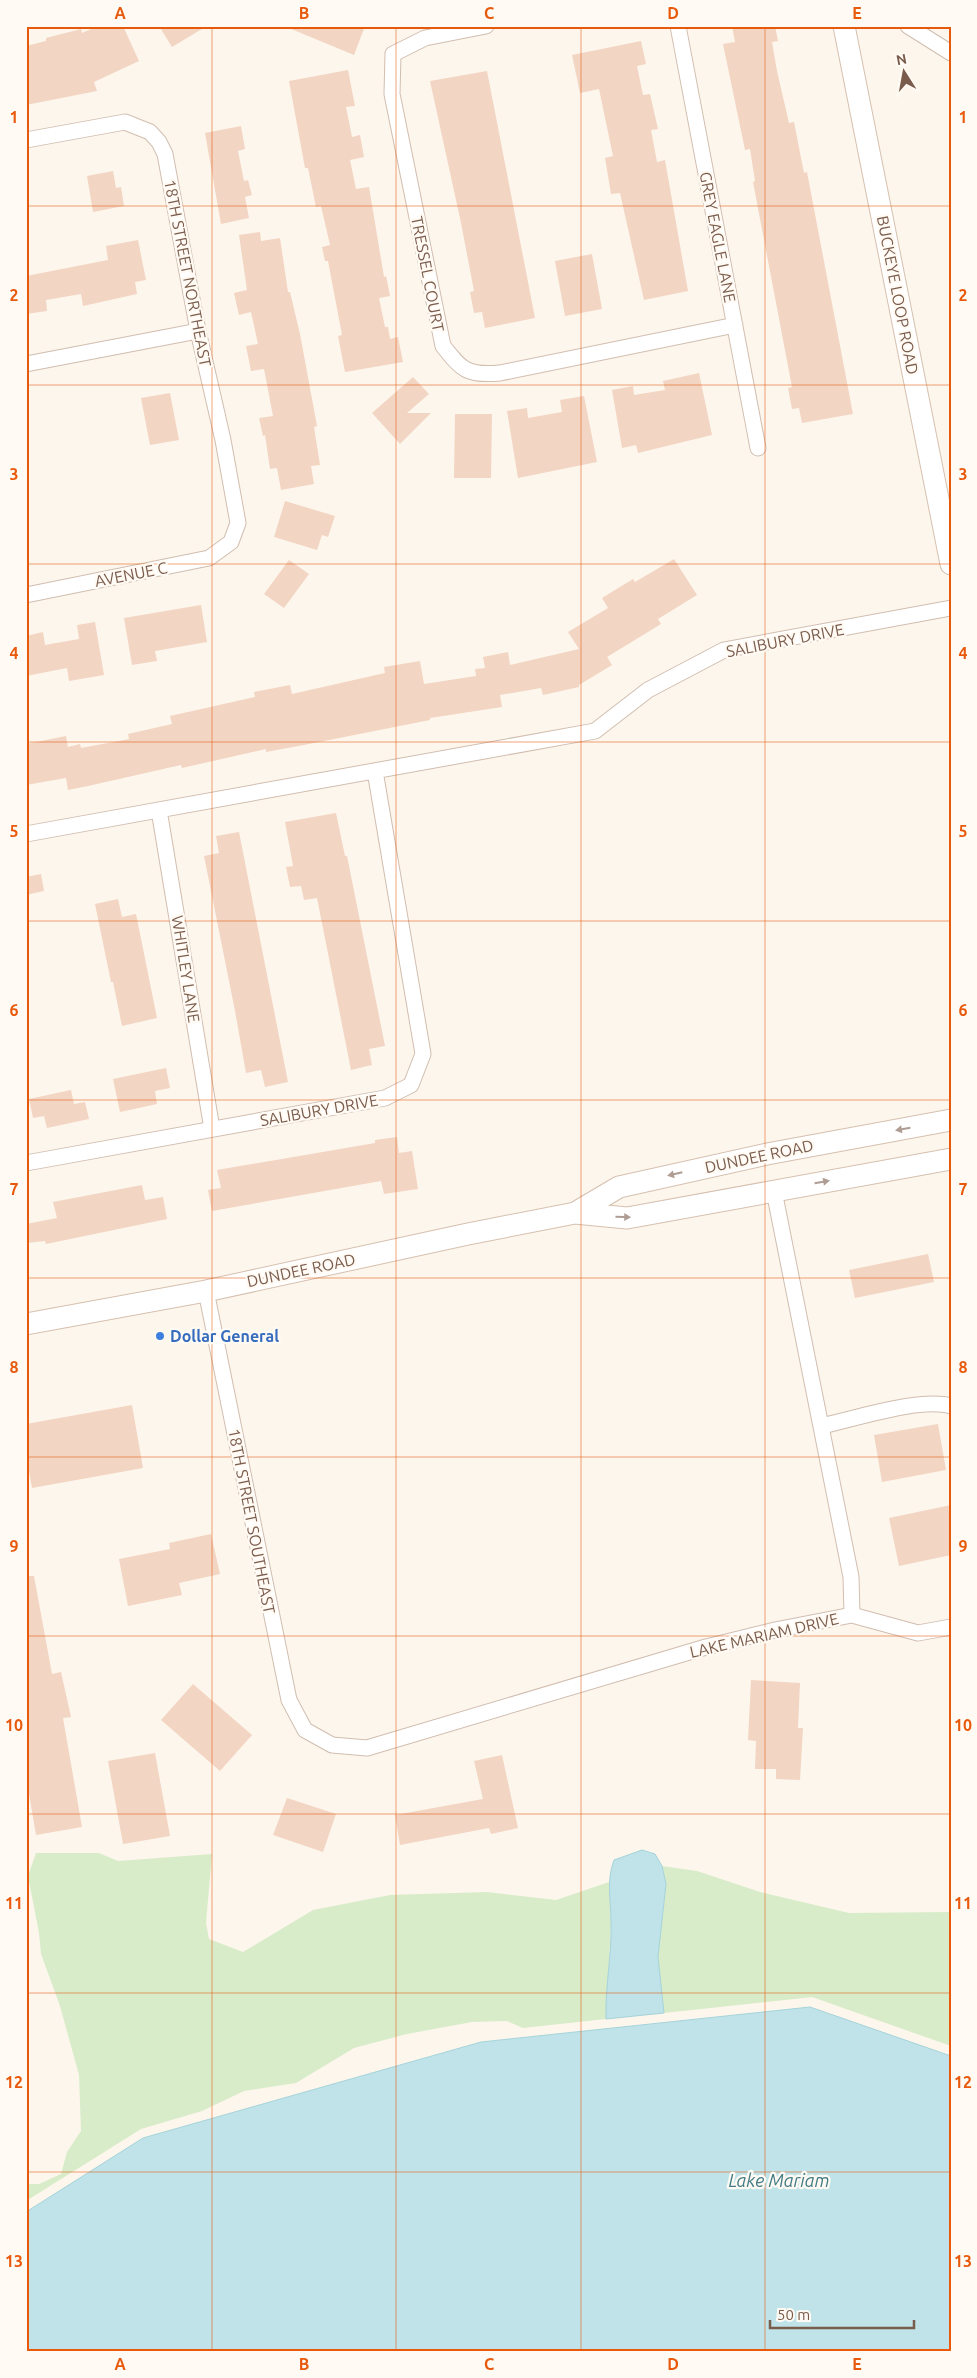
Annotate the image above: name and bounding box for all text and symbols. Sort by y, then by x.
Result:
text: A [114,4,126,22]
text: B [299,4,309,22]
text: C [484,4,494,22]
text: D [667,4,679,22]
text: E [852,4,862,22]
north arrow [880,48,930,98]
text: N [895,50,908,68]
text: 1 [9,108,19,126]
text: 1 [958,108,968,126]
street label: GREY EAGLE LANE [696,170,740,304]
street label: 18TH STREET NORTHEAST [161,178,215,368]
street label: BUCKEYE LOOP ROAD [874,214,922,376]
street label: TRESSEL COURT [408,215,448,333]
text: 2 [9,286,19,304]
text: 2 [958,286,968,304]
text: 3 [9,465,19,483]
text: 3 [958,465,968,483]
street label: AVENUE C [93,558,169,590]
street label: SALIBURY DRIVE [725,620,845,660]
text: 4 [9,644,19,662]
text: 4 [958,644,968,662]
text: 5 [9,822,19,840]
text: 5 [958,822,968,840]
street label: WHITLEY LANE [169,914,203,1024]
text: 6 [9,1001,19,1019]
text: 6 [958,1001,968,1019]
street label: SALIBURY DRIVE [259,1091,379,1129]
one-way arrow [894,1125,910,1133]
street label: DUNDEE ROAD [703,1136,815,1176]
one-way arrow [667,1170,682,1178]
one-way arrow [814,1178,830,1186]
text: 7 [9,1180,19,1198]
text: 7 [958,1180,968,1198]
one-way arrow [615,1213,631,1221]
street label: DUNDEE ROAD [245,1250,357,1290]
place label: Dollar General [170,1327,279,1345]
marker: Dollar General [154,1330,166,1342]
text: 8 [9,1358,19,1376]
text: 8 [958,1358,968,1376]
street label: 18TH STREET SOUTHEAST [225,1427,279,1615]
text: 9 [9,1537,19,1555]
text: 9 [958,1537,968,1555]
street label: LAKE MARIAM DRIVE [688,1609,840,1661]
text: 10 [5,1716,23,1734]
text: 10 [954,1716,972,1734]
text: 11 [5,1894,23,1912]
text: 11 [954,1894,972,1912]
text: 12 [5,2073,23,2091]
text: 12 [954,2073,972,2091]
water label: Lake Mariam [729,2170,830,2190]
text: 13 [5,2252,23,2270]
text: 13 [954,2252,972,2270]
scale bar [770,2298,913,2330]
text: 50 m [777,2306,810,2323]
text: A [114,2355,126,2373]
text: B [299,2355,309,2373]
text: C [484,2355,494,2373]
text: D [667,2355,679,2373]
text: E [852,2355,862,2373]

